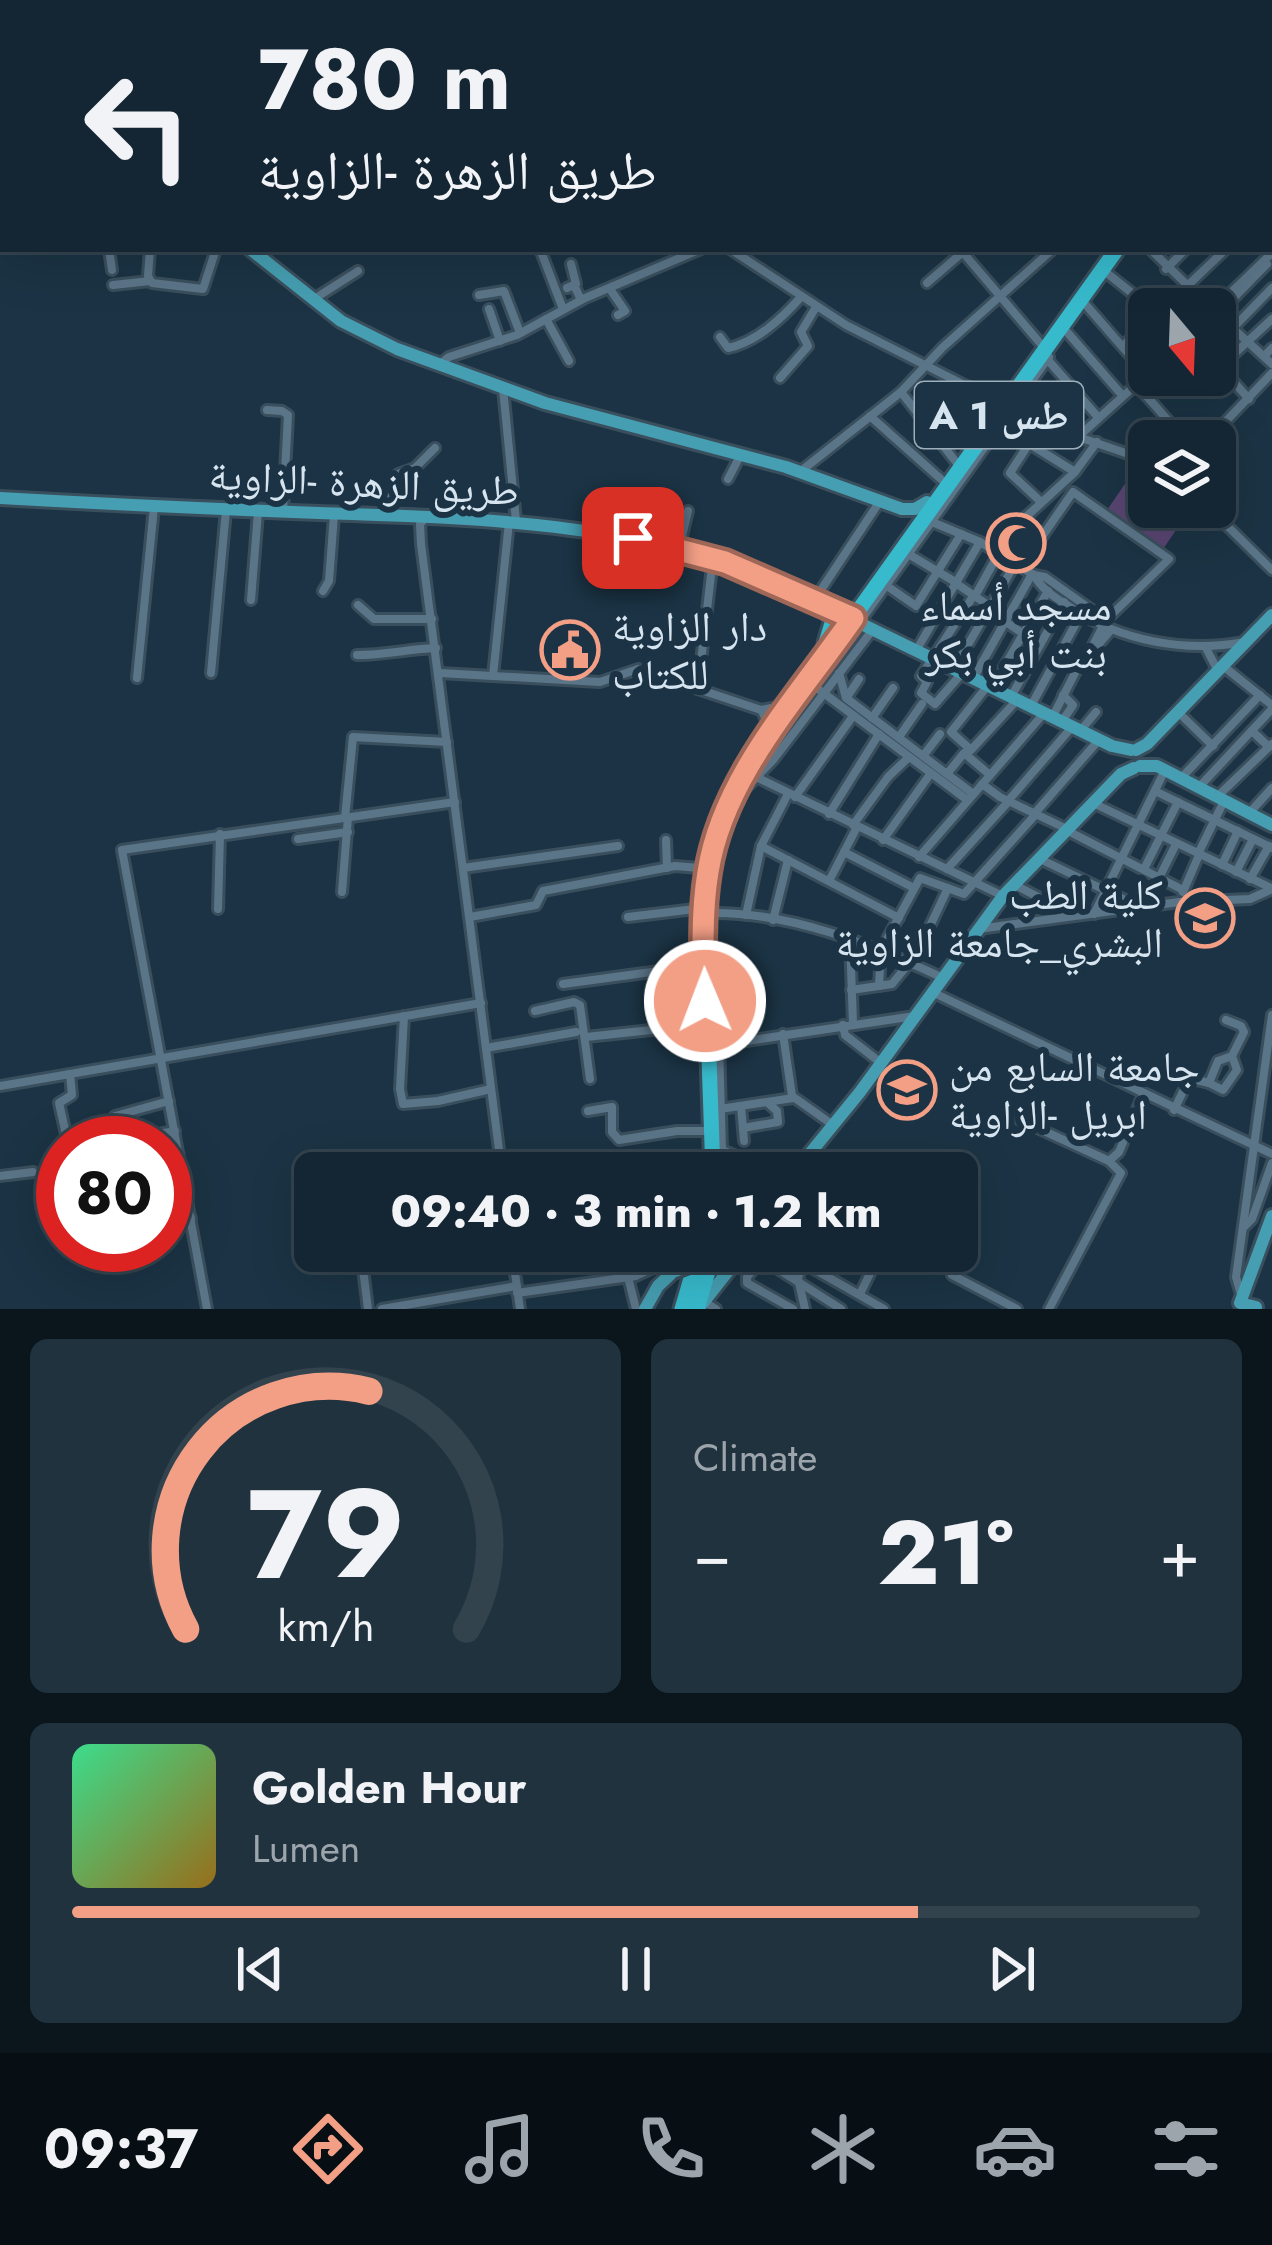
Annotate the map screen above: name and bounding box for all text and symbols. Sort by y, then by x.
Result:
text: 780 m [258,19,511,141]
icon: left [60,48,216,204]
text: طريق الزهرة -الزاوية [258,131,657,209]
north arrow [1128,288,1236,396]
map controls [1128,288,1236,528]
road number: A 1 طس [915,382,1083,448]
button: layers [1128,420,1236,528]
street label: طريق الزهرة -الزاوية [207,444,521,521]
pin [582,487,684,589]
icon: arrive [600,505,666,571]
mosque icon: مسجد أسماء بنت أبي بكر [985,512,1047,574]
place label: مسجد أسماء بنت أبي بكر [920,575,1112,687]
place label: دار الزاوية للكتاب [612,596,767,705]
public building icon: دار الزاوية للكتاب [539,619,601,681]
place label: كلية الطب البشري_جامعة الزاوية [836,864,1163,976]
school or university icon: كلية الطب البشري_جامعة الزاوية [1174,887,1236,949]
position arrow [642,938,768,1064]
place label: جامعة السابع من ابريل -الزاوية [949,1036,1200,1145]
school or university icon: جامعة السابع من ابريل -الزاوية [876,1059,938,1121]
speed limit sign: 80 [36,1116,192,1272]
text: 09:40 · 3 min · 1.2 km [390,1179,882,1244]
text: Climate [693,1429,817,1486]
text: 79 [246,1444,405,1625]
text: 21° [878,1488,1014,1618]
text: − [693,1506,732,1602]
text: + [1159,1506,1200,1602]
text: km/h [277,1595,374,1657]
text: Golden Hour [252,1755,527,1820]
text: Lumen [252,1820,360,1877]
icon: previous [227,1936,293,2002]
icon: pause [603,1936,669,2002]
icon: next [979,1936,1045,2002]
icon: directions [286,2107,370,2191]
icon: music [458,2107,542,2191]
icon: phone [629,2107,713,2191]
icon: climate [801,2107,885,2191]
icon: car [973,2107,1057,2191]
icon: filters [1144,2107,1228,2191]
text: 09:37 [44,2110,198,2188]

